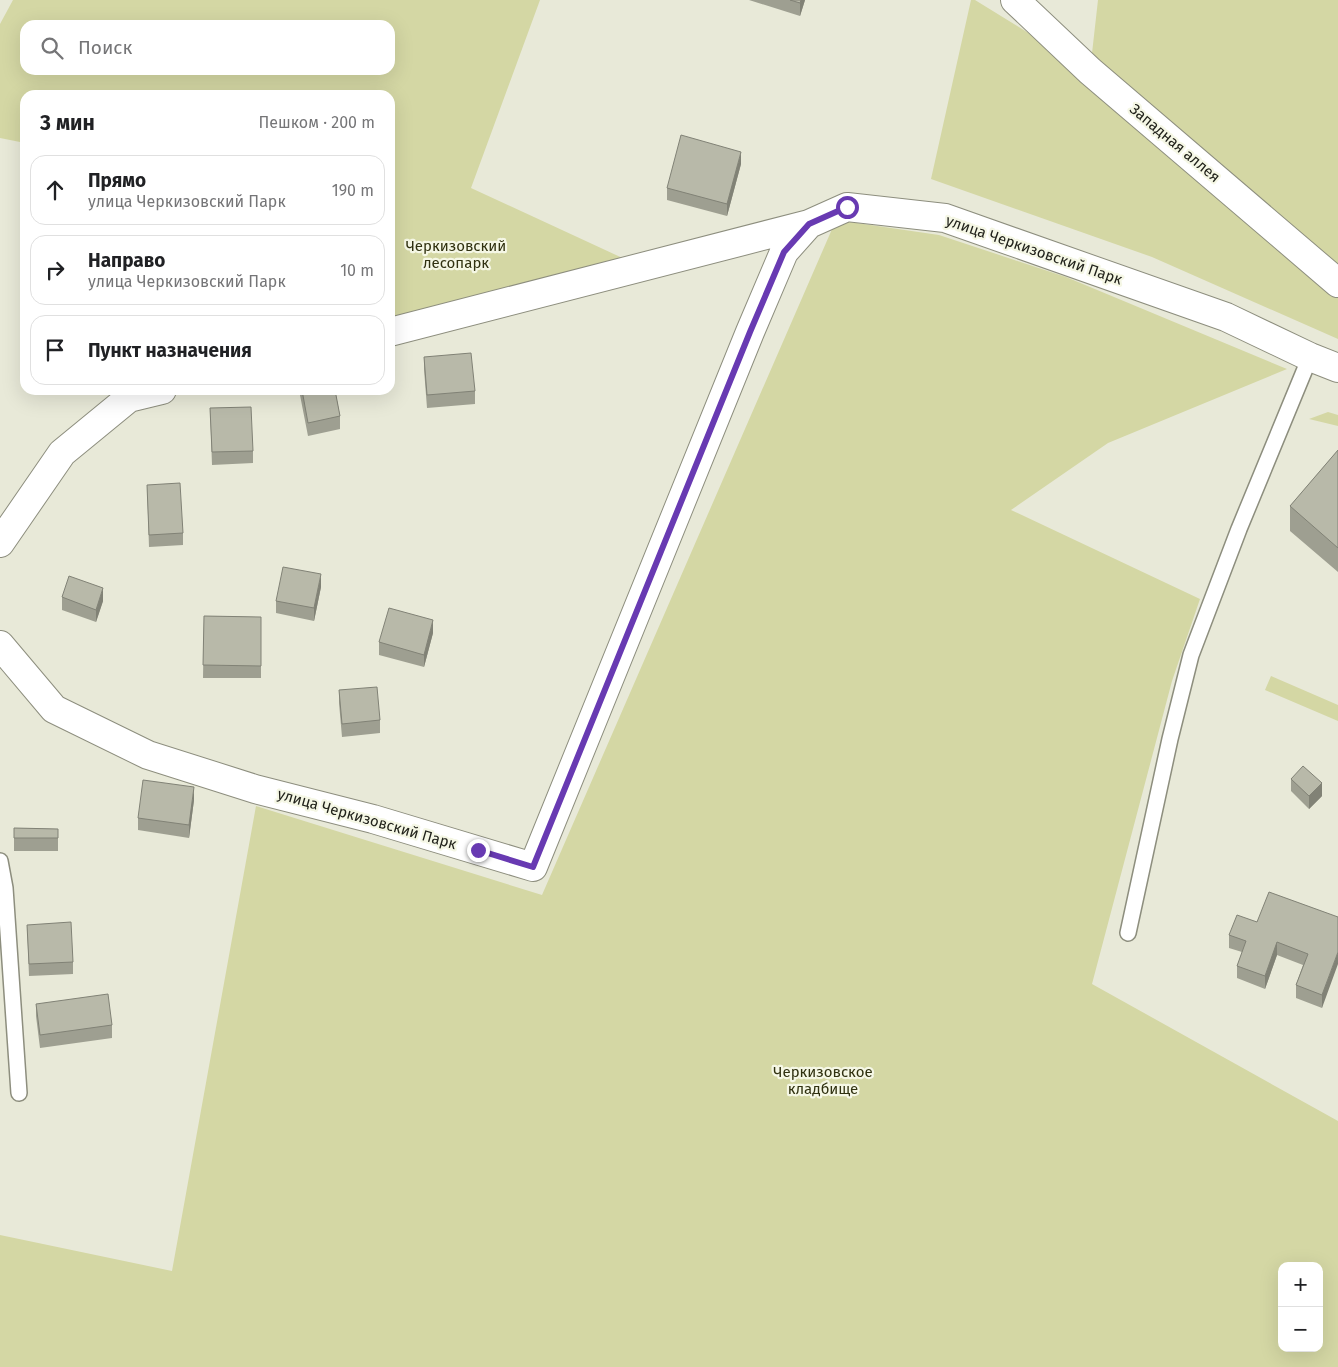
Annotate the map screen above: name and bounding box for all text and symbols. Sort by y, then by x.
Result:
search box [20,20,395,75]
icon: search [38,34,66,62]
text: Поиск [78,36,132,59]
street label: Западная аллея [1126,100,1224,186]
text: 3 мин [40,110,95,136]
text: Пешком · 200 m [258,113,375,132]
text: Прямо [88,169,146,192]
icon: ahead [41,176,69,204]
text: 190 m [332,181,374,200]
text: улица Черкизовский Парк [88,192,286,211]
route start [836,196,859,219]
street label: улица Черкизовский Парк [943,211,1125,289]
park label: Черкизовский лесопарк [406,237,506,272]
text: Направо [88,249,165,272]
icon: right [41,256,69,284]
text: 10 m [340,261,374,280]
text: улица Черкизовский Парк [88,272,286,291]
icon: arrive [41,336,69,364]
text: Пункт назначения [88,339,252,362]
street label: улица Черкизовский Парк [275,785,459,853]
route end [467,839,490,862]
park label: Черкизовское кладбище [773,1063,873,1098]
map controls [1278,1262,1323,1352]
button: + [1278,1262,1323,1307]
button: − [1278,1307,1323,1352]

